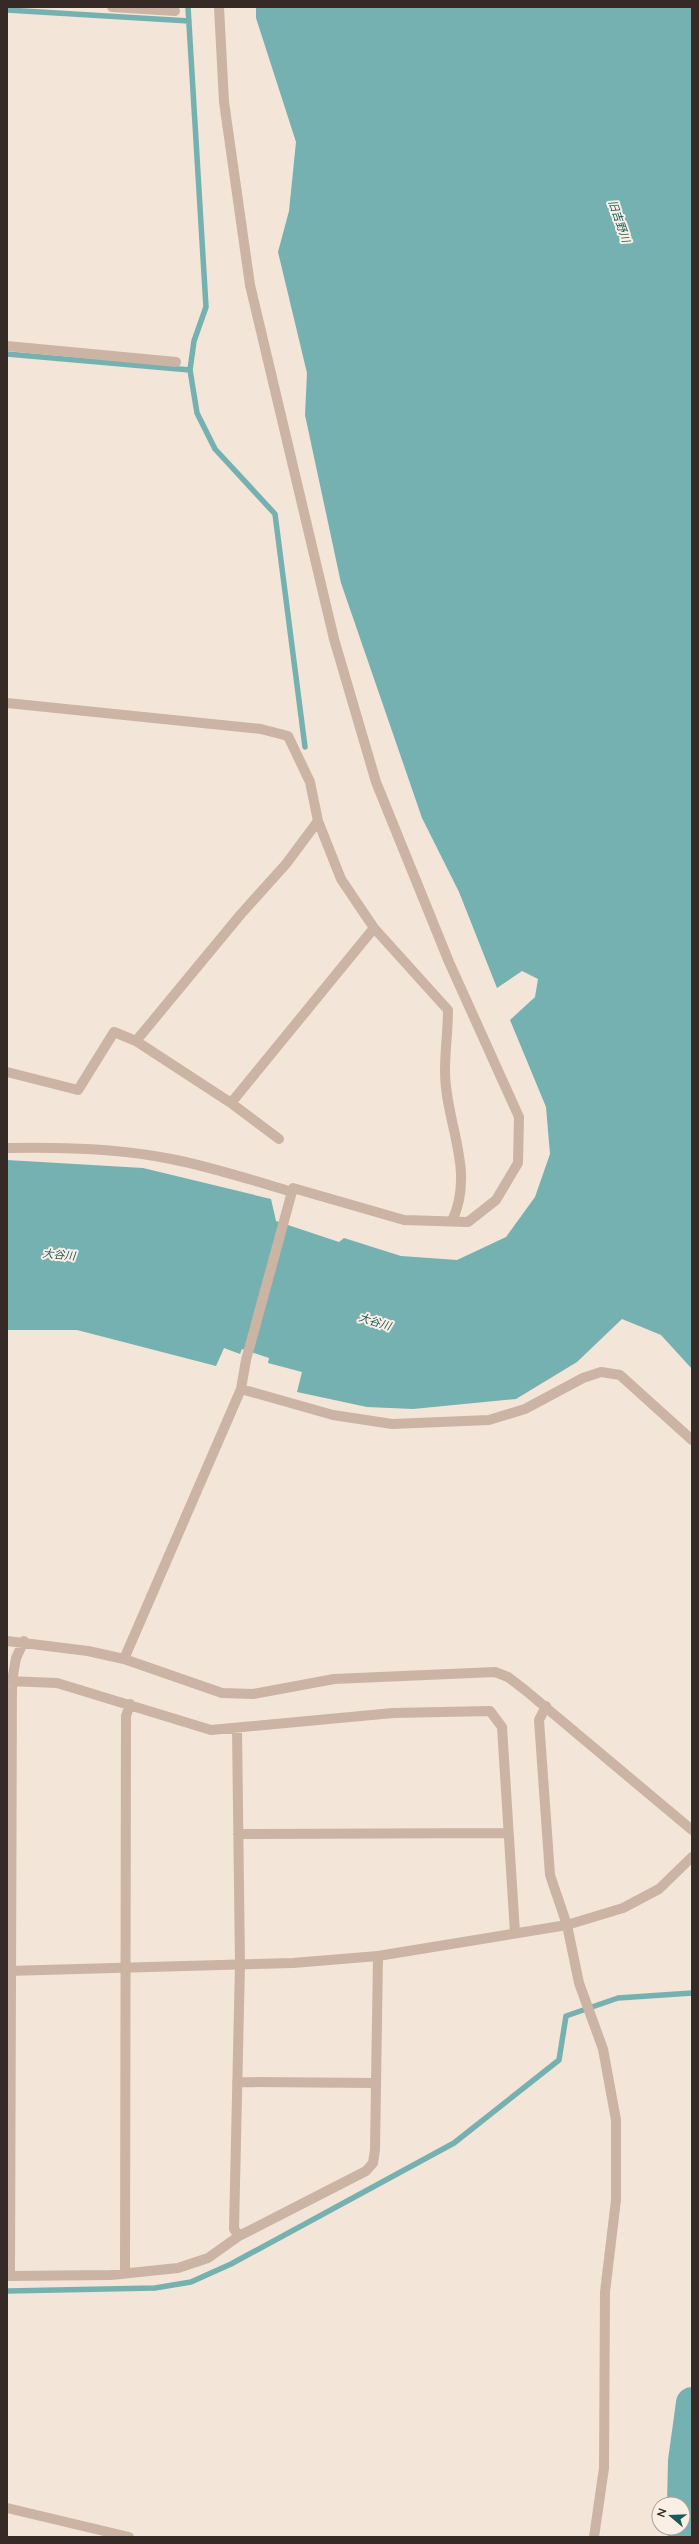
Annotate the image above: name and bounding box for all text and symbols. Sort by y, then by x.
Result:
water label: 旧吉野川 [607,198,634,245]
water label: 大谷川 [42,1246,77,1262]
water label: 大谷川 [357,1310,394,1332]
north arrow [651,2496,691,2536]
text: N [654,2506,669,2519]

